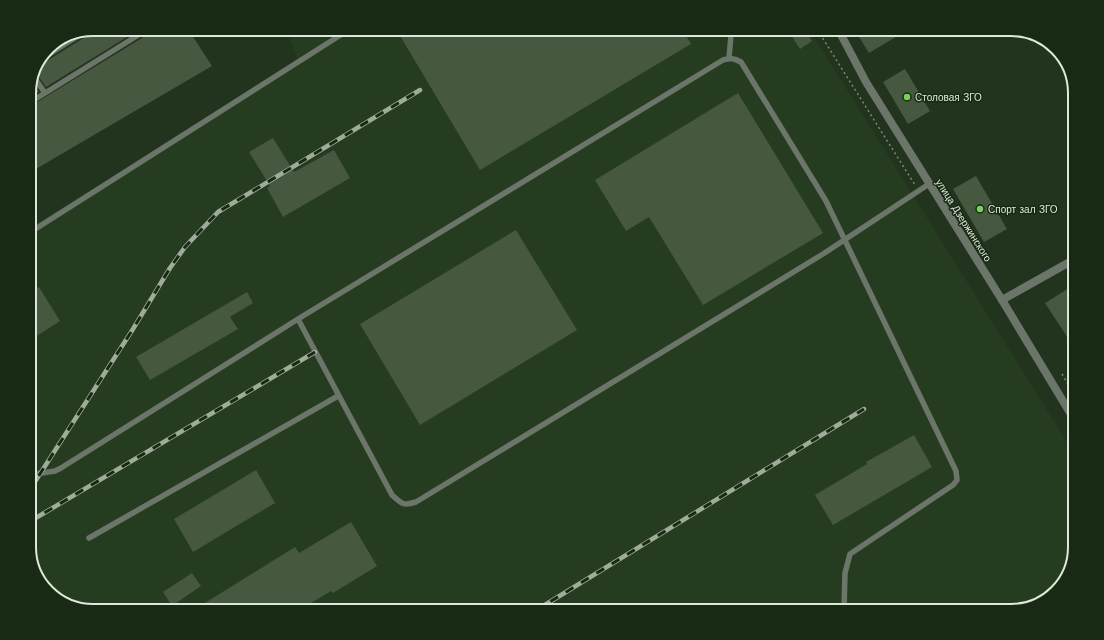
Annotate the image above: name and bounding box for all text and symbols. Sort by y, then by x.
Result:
marker: Столовая ЗГО [902,92,912,102]
place label: Столовая ЗГО [915,92,982,103]
street label: улица Дзержинского [934,177,994,264]
marker: Спорт зал ЗГО [975,204,985,214]
place label: Спорт зал ЗГО [988,204,1058,215]

